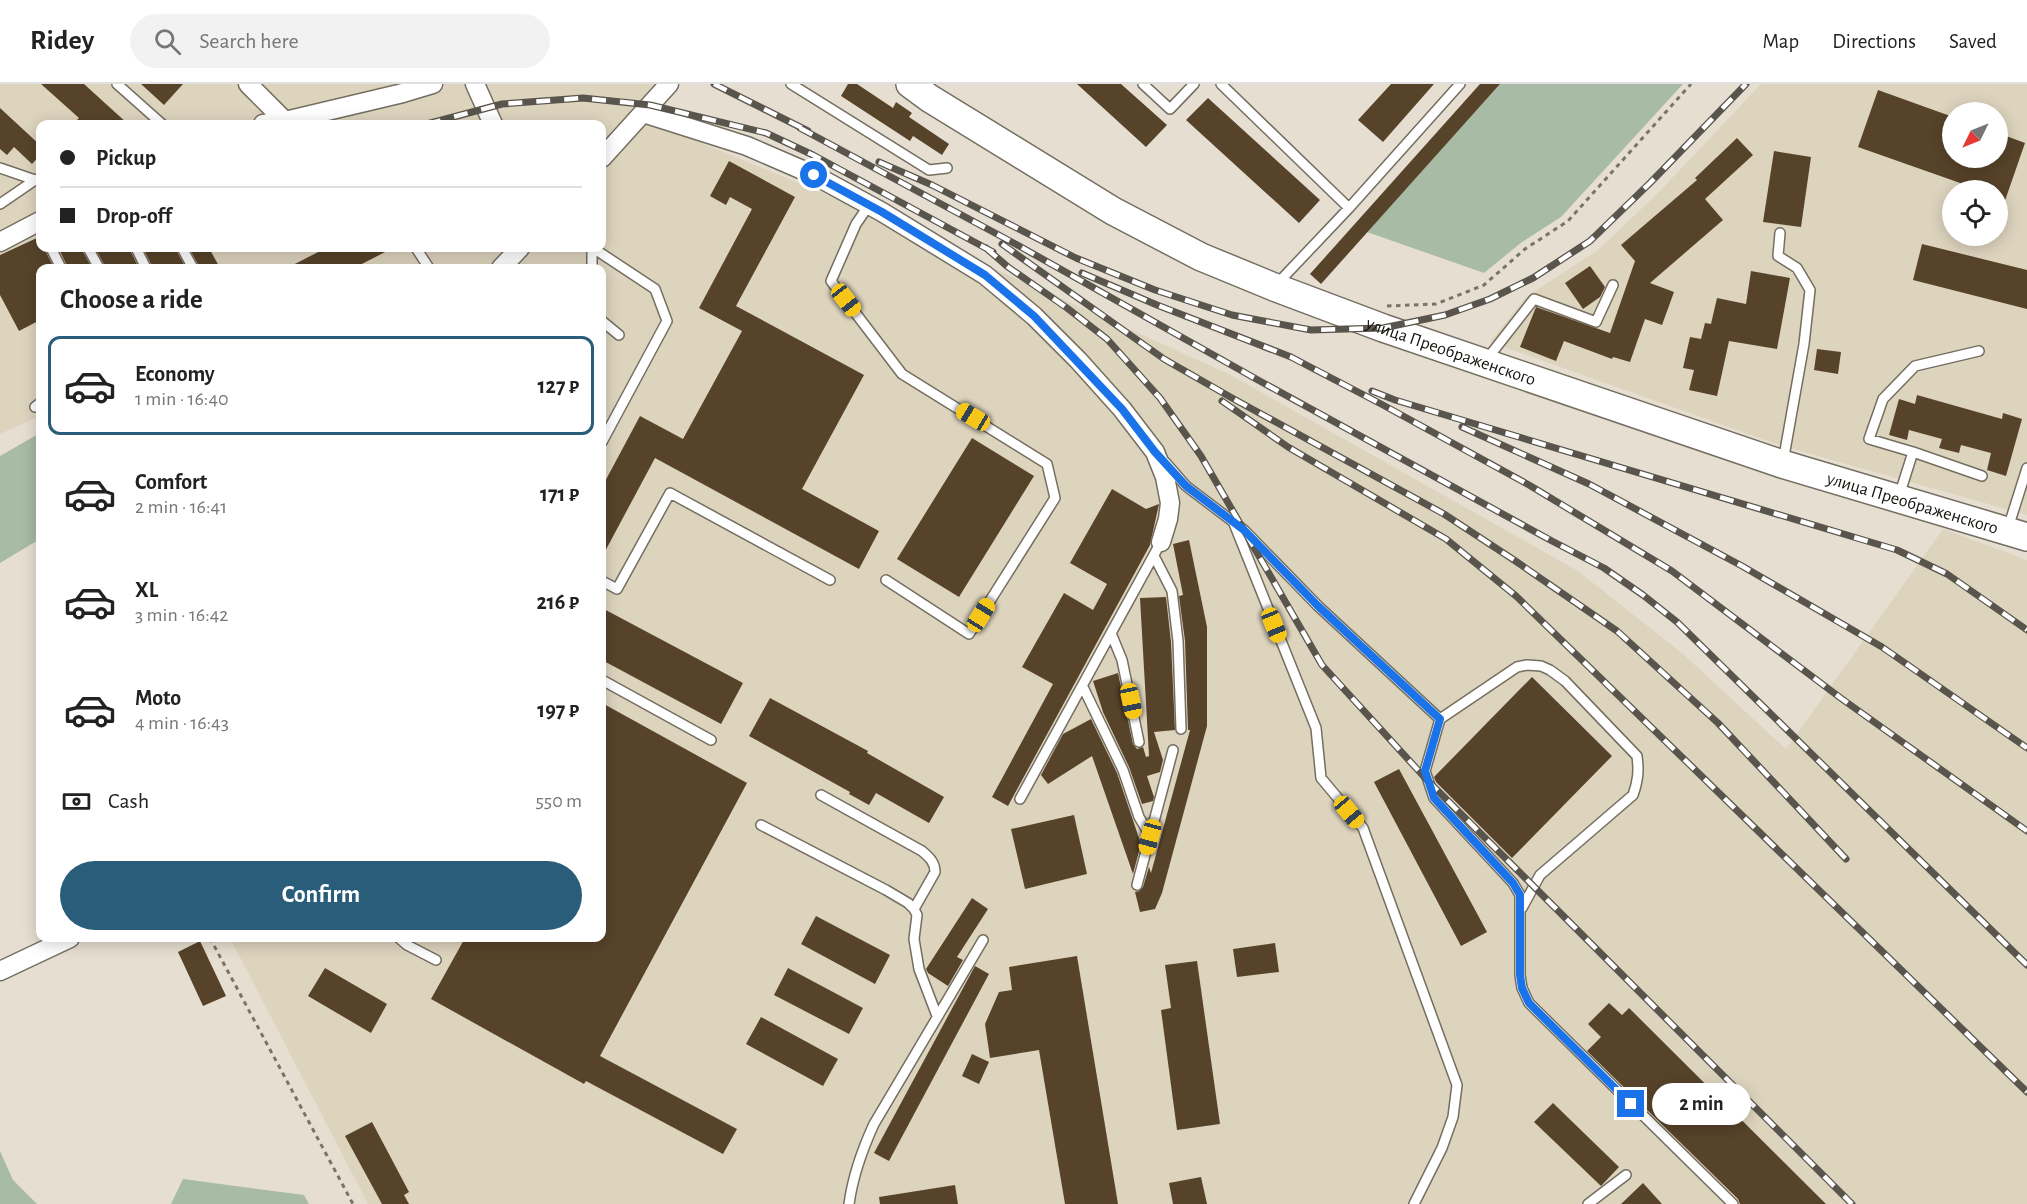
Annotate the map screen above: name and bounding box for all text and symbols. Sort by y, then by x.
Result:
search box [130,14,550,68]
icon: search [151,25,184,58]
text: Ridey [30,27,94,55]
text: Search here [199,30,299,52]
text: Map [1763,31,1799,52]
text: Directions [1832,31,1916,52]
text: Saved [1949,31,1997,52]
north arrow [1942,102,2008,168]
map controls [1942,102,2008,246]
text: Pickup [96,147,156,169]
route start [800,161,827,188]
button: locate [1942,180,2008,246]
text: Drop-off [96,205,172,227]
car [828,280,864,320]
text: Choose a ride [60,286,203,313]
street label: улица Преображенского [1363,314,1538,389]
icon: car [63,359,117,413]
text: Economy [135,363,215,385]
text: 127 ₽ [538,375,579,397]
text: 1 min · 16:40 [135,389,229,409]
car [953,400,993,434]
icon: car [63,467,117,521]
street label: улица Преображенского [1824,470,2000,538]
text: Comfort [135,471,207,493]
text: 171 ₽ [540,483,579,505]
text: 2 min · 16:41 [135,497,227,517]
icon: car [63,575,117,629]
text: XL [135,579,158,601]
text: 216 ₽ [536,591,579,613]
car [964,595,998,635]
text: 3 min · 16:42 [135,605,228,625]
car [1259,605,1289,645]
car [1118,682,1144,720]
icon: car [63,683,117,737]
text: Moto [135,687,181,709]
text: 197 ₽ [537,699,579,721]
text: 4 min · 16:43 [135,713,229,733]
icon: cash [60,785,93,818]
text: Cash [108,790,149,812]
text: 550 m [535,791,582,811]
car [1331,792,1367,832]
car [1137,817,1163,857]
button: Confirm [60,861,582,930]
callout: 2 min [1652,1083,1751,1125]
route end [1617,1090,1644,1117]
text: 2 min [1679,1094,1724,1114]

